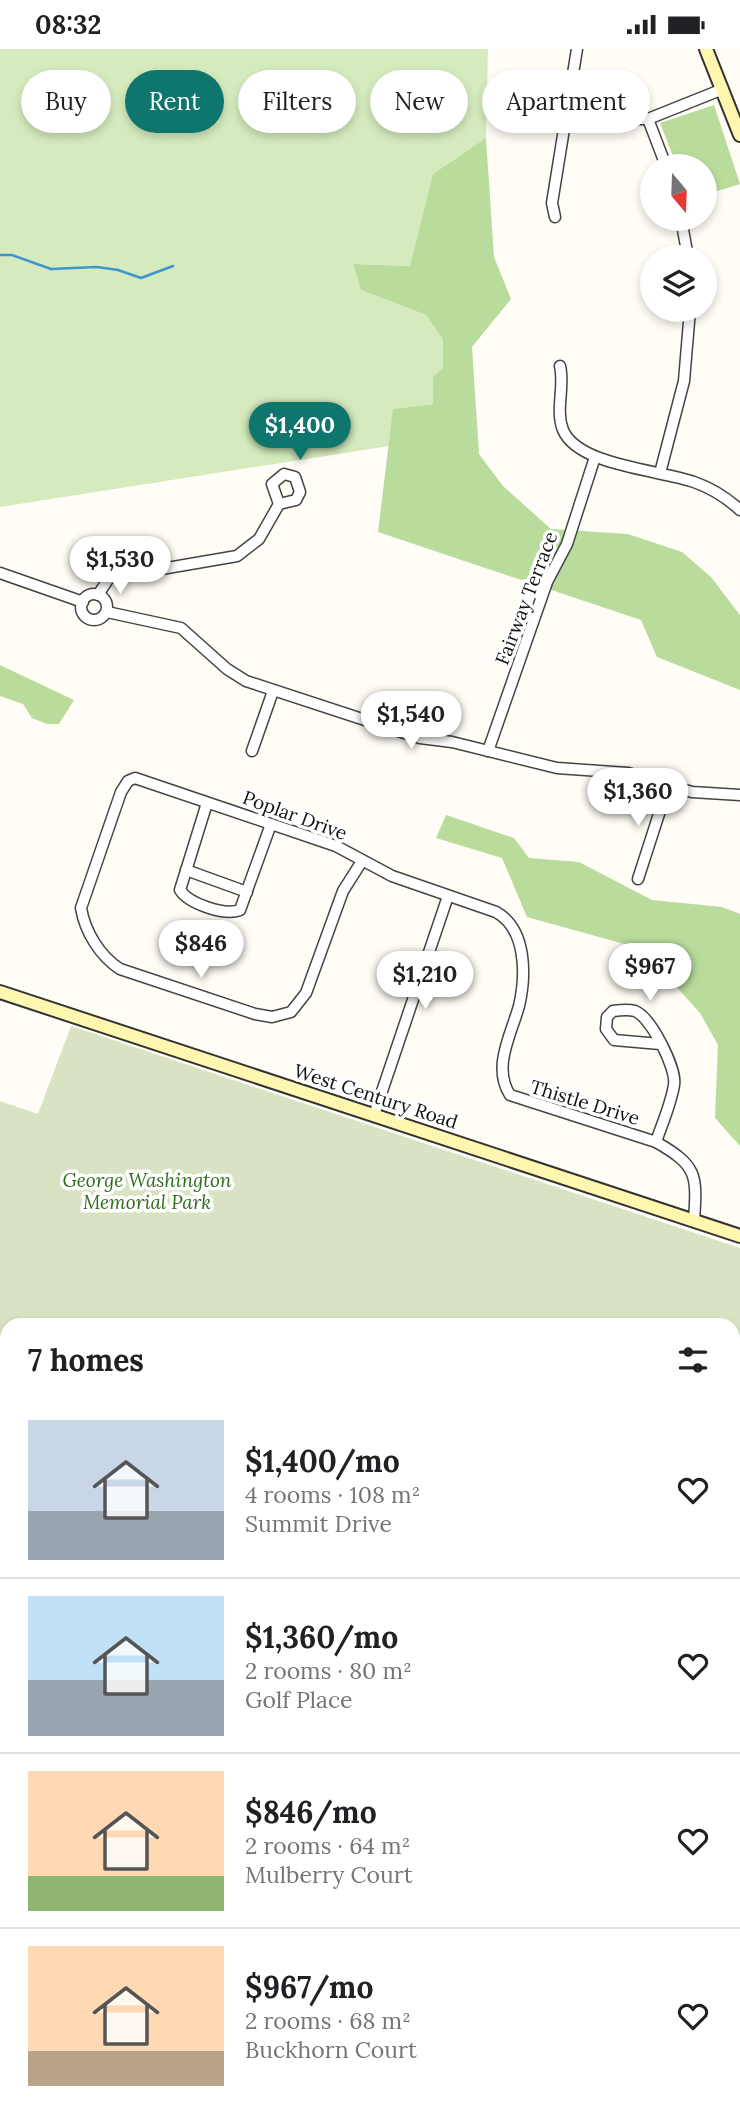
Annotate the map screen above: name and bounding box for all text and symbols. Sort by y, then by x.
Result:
text: 08:32 [35,8,101,41]
chip: Buy [21,70,111,133]
chip: Rent [125,70,224,133]
chip: Filters [238,70,356,133]
chip: New [370,70,468,133]
chip: Apartment [482,70,650,133]
north arrow [640,154,718,231]
map controls [640,154,717,322]
button: layers [640,245,717,322]
pin: $1,400 [243,403,357,462]
text: $1,400 [265,410,335,439]
street label: Fairway Terrace [490,528,562,668]
pin: $1,530 [63,537,177,596]
text: $1,530 [86,544,154,573]
pin: $1,540 [354,691,468,751]
text: $1,540 [377,699,445,728]
pin: $1,360 [581,769,695,828]
text: $1,360 [603,776,673,805]
street label: Poplar Drive [239,785,351,845]
pin: $846 [160,921,242,980]
text: $846 [175,928,227,957]
pin: $967 [609,943,691,1003]
pin: $1,210 [368,951,482,1011]
text: $967 [625,951,675,980]
text: $1,210 [393,959,457,988]
street label: West Century Road [291,1058,461,1134]
street label: Thistle Drive [527,1074,643,1130]
park label: George Washington Memorial Park [62,1168,232,1214]
text: 7 homes [28,1341,144,1379]
icon: filters [674,1341,712,1379]
text: $1,400/mo [245,1442,400,1480]
icon: home [84,1448,168,1532]
icon: heart [674,1471,712,1509]
text: 4 rooms · 108 m² [245,1480,420,1509]
text: Summit Drive [245,1509,392,1538]
text: $1,360/mo [245,1618,398,1656]
icon: home [84,1624,168,1708]
icon: heart [674,1647,712,1685]
text: 2 rooms · 80 m² [245,1656,412,1685]
text: Golf Place [245,1685,353,1714]
text: $846/mo [245,1793,377,1831]
icon: home [84,1799,168,1883]
icon: heart [674,1822,712,1860]
text: 2 rooms · 64 m² [245,1831,410,1860]
text: Mulberry Court [245,1860,413,1889]
text: $967/mo [245,1968,373,2006]
icon: home [84,1974,168,2058]
icon: heart [674,1997,712,2035]
text: 2 rooms · 68 m² [245,2006,411,2035]
text: Buckhorn Court [245,2035,417,2064]

